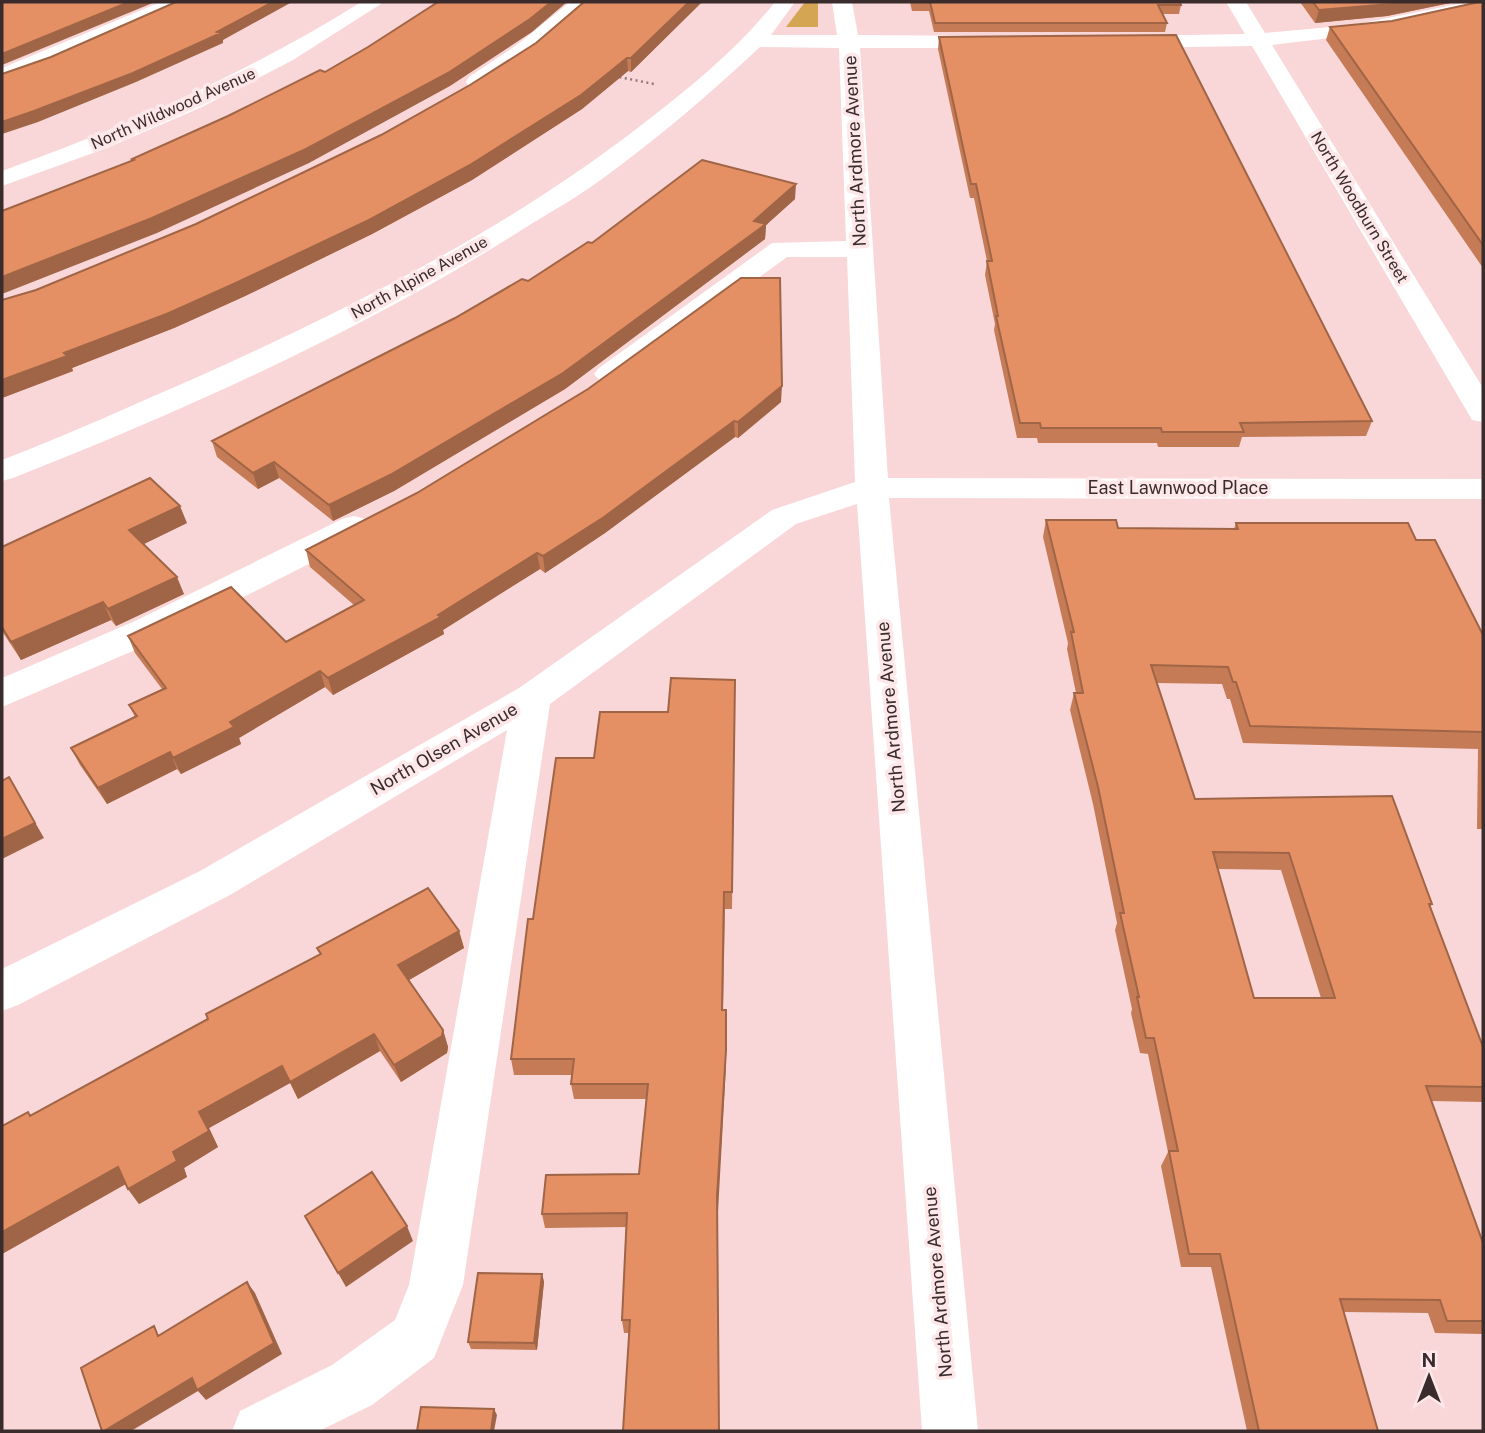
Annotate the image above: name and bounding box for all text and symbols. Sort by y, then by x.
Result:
street label: North Ardmore Avenue [839,55,870,247]
street label: North Wildwood Avenue [88,64,258,153]
street label: North Woodburn Street [1307,128,1412,286]
street label: North Alpine Avenue [348,232,491,323]
street label: East Lawnwood Place [1087,477,1269,498]
street label: North Ardmore Avenue [872,621,909,813]
street label: North Olsen Avenue [366,698,521,799]
street label: North Ardmore Avenue [919,1186,956,1378]
north arrow [1394,1342,1464,1412]
text: N [1422,1349,1436,1371]

